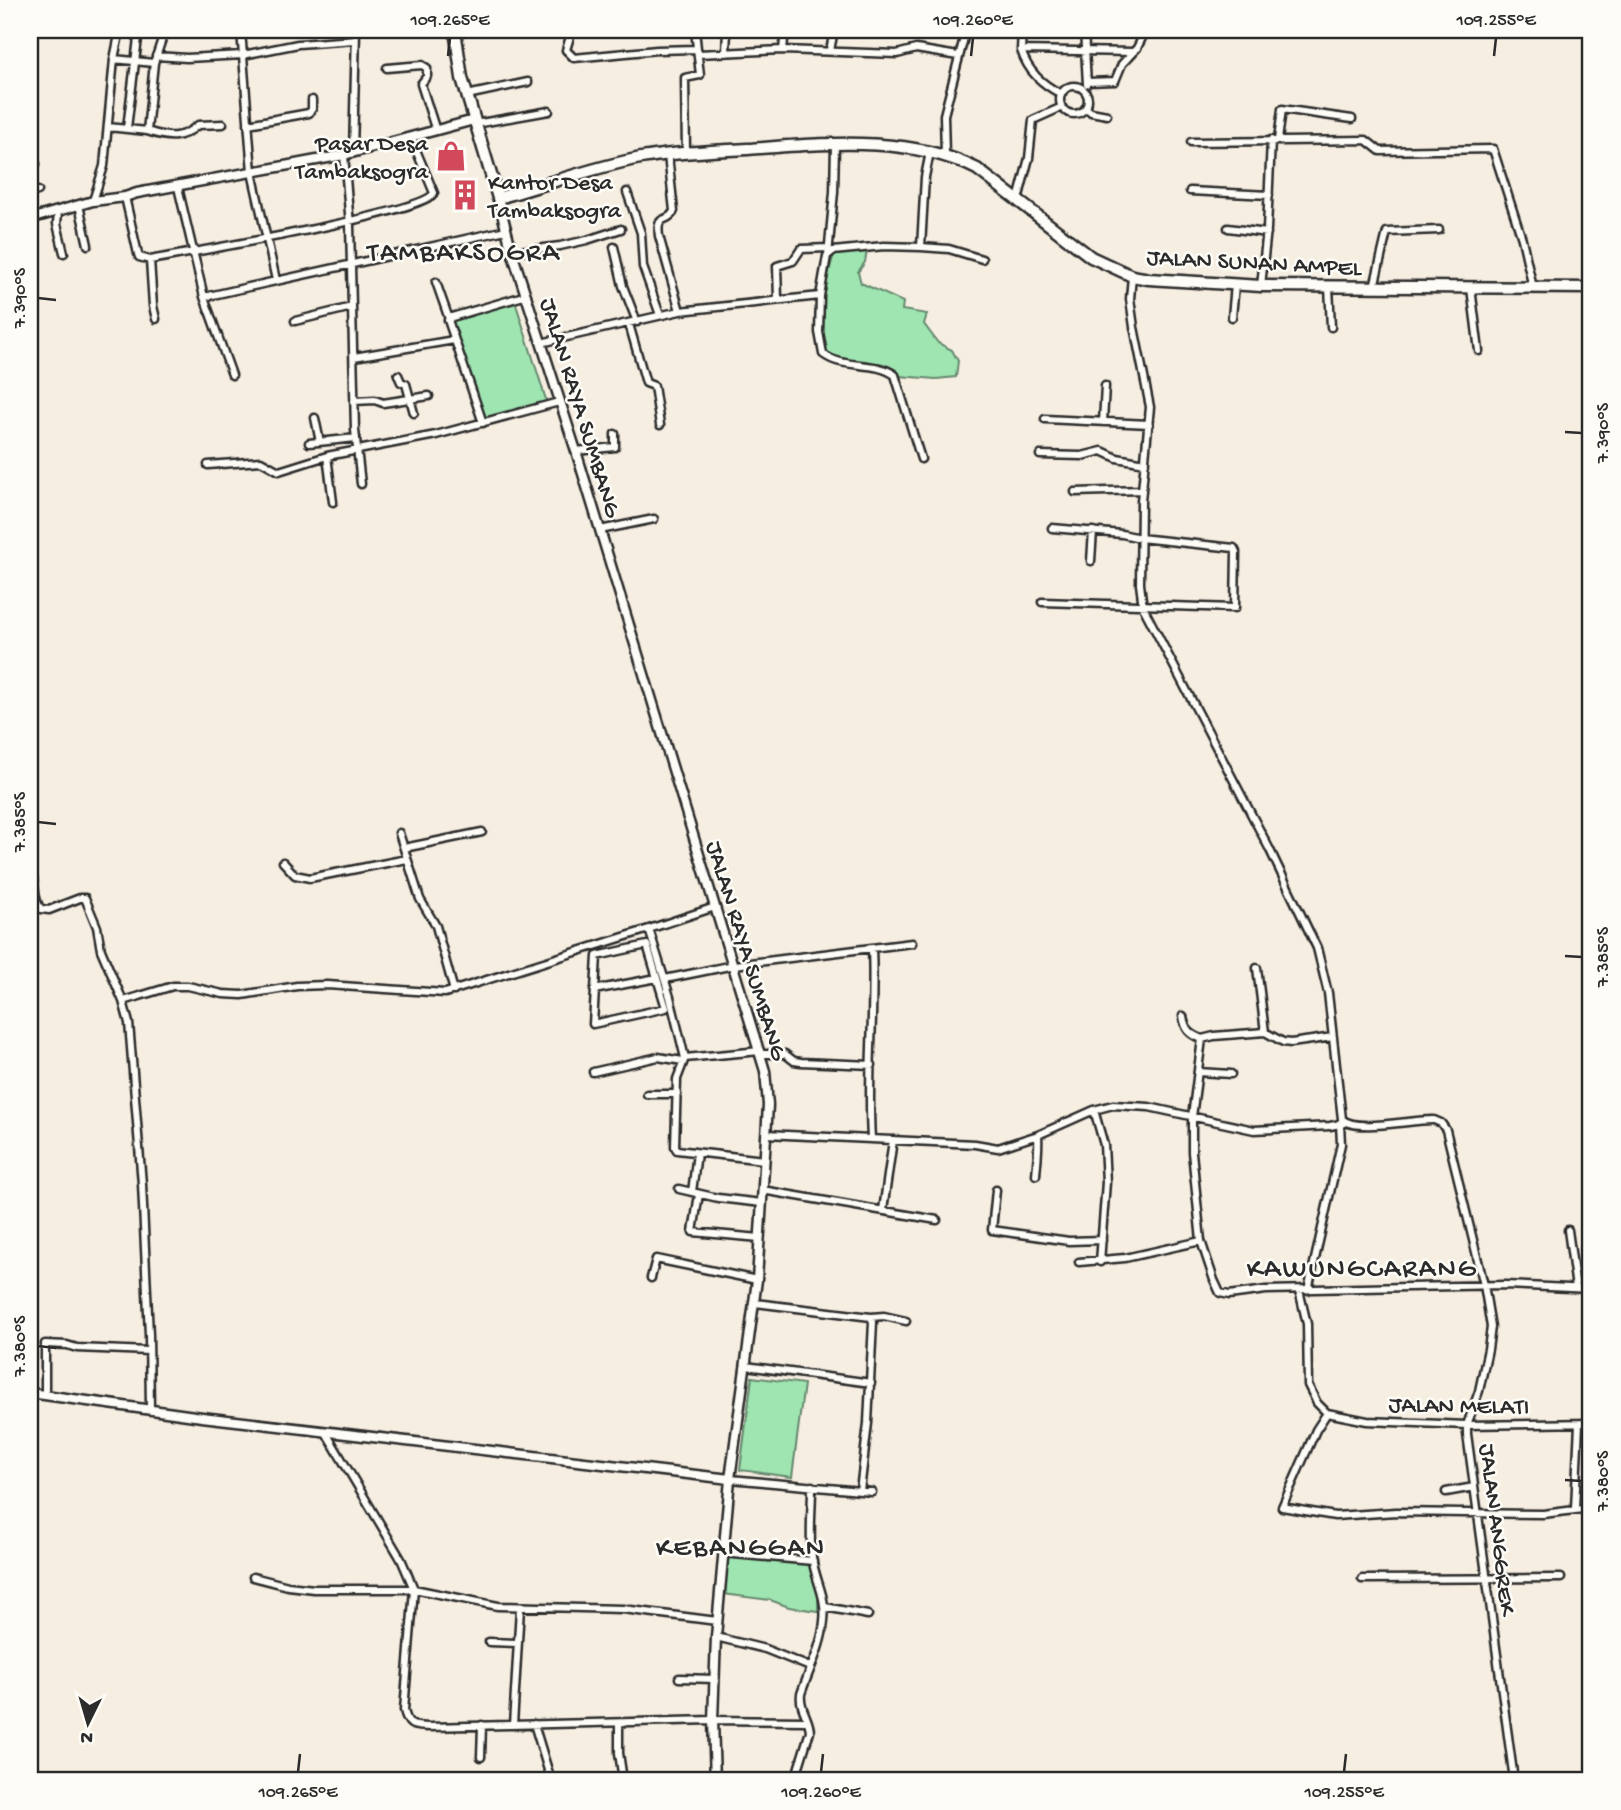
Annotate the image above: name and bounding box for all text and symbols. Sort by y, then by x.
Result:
text: 109.265°E [410,11,490,32]
text: 109.260°E [932,11,1014,32]
text: 109.255°E [1455,11,1536,32]
place label: Pasar Desa Tambaksogra [293,131,429,188]
shop icon: Pasar Desa Tambaksogra [434,139,468,173]
place label: Kantor Desa Tambaksogra [486,170,622,227]
building icon: Kantor Desa Tambaksogra [448,178,482,212]
district label: TAMBAKSOGRA [365,238,561,271]
street label: JALAN SUNAN AMPEL [1146,244,1363,285]
text: 7.390°S [11,267,32,329]
street label: JALAN RAYA SUMBANG [531,295,626,522]
text: 7.390°S [1594,402,1615,464]
text: 7.385°S [11,791,32,853]
street label: JALAN RAYA SUMBANG [697,838,792,1065]
text: 7.385°S [1594,926,1615,988]
district label: KAWUNGCARANG [1247,1254,1477,1287]
text: 7.380°S [11,1315,32,1377]
street label: JALAN MELATI [1388,1392,1530,1423]
street label: JALAN ANGGREK [1471,1442,1521,1619]
text: 7.380°S [1594,1450,1615,1512]
district label: KEBANGGAN [656,1533,826,1566]
north arrow [52,1688,122,1758]
text: N [80,1724,94,1748]
text: 109.265°E [258,1783,338,1804]
text: 109.260°E [780,1783,862,1804]
text: 109.255°E [1303,1783,1384,1804]

